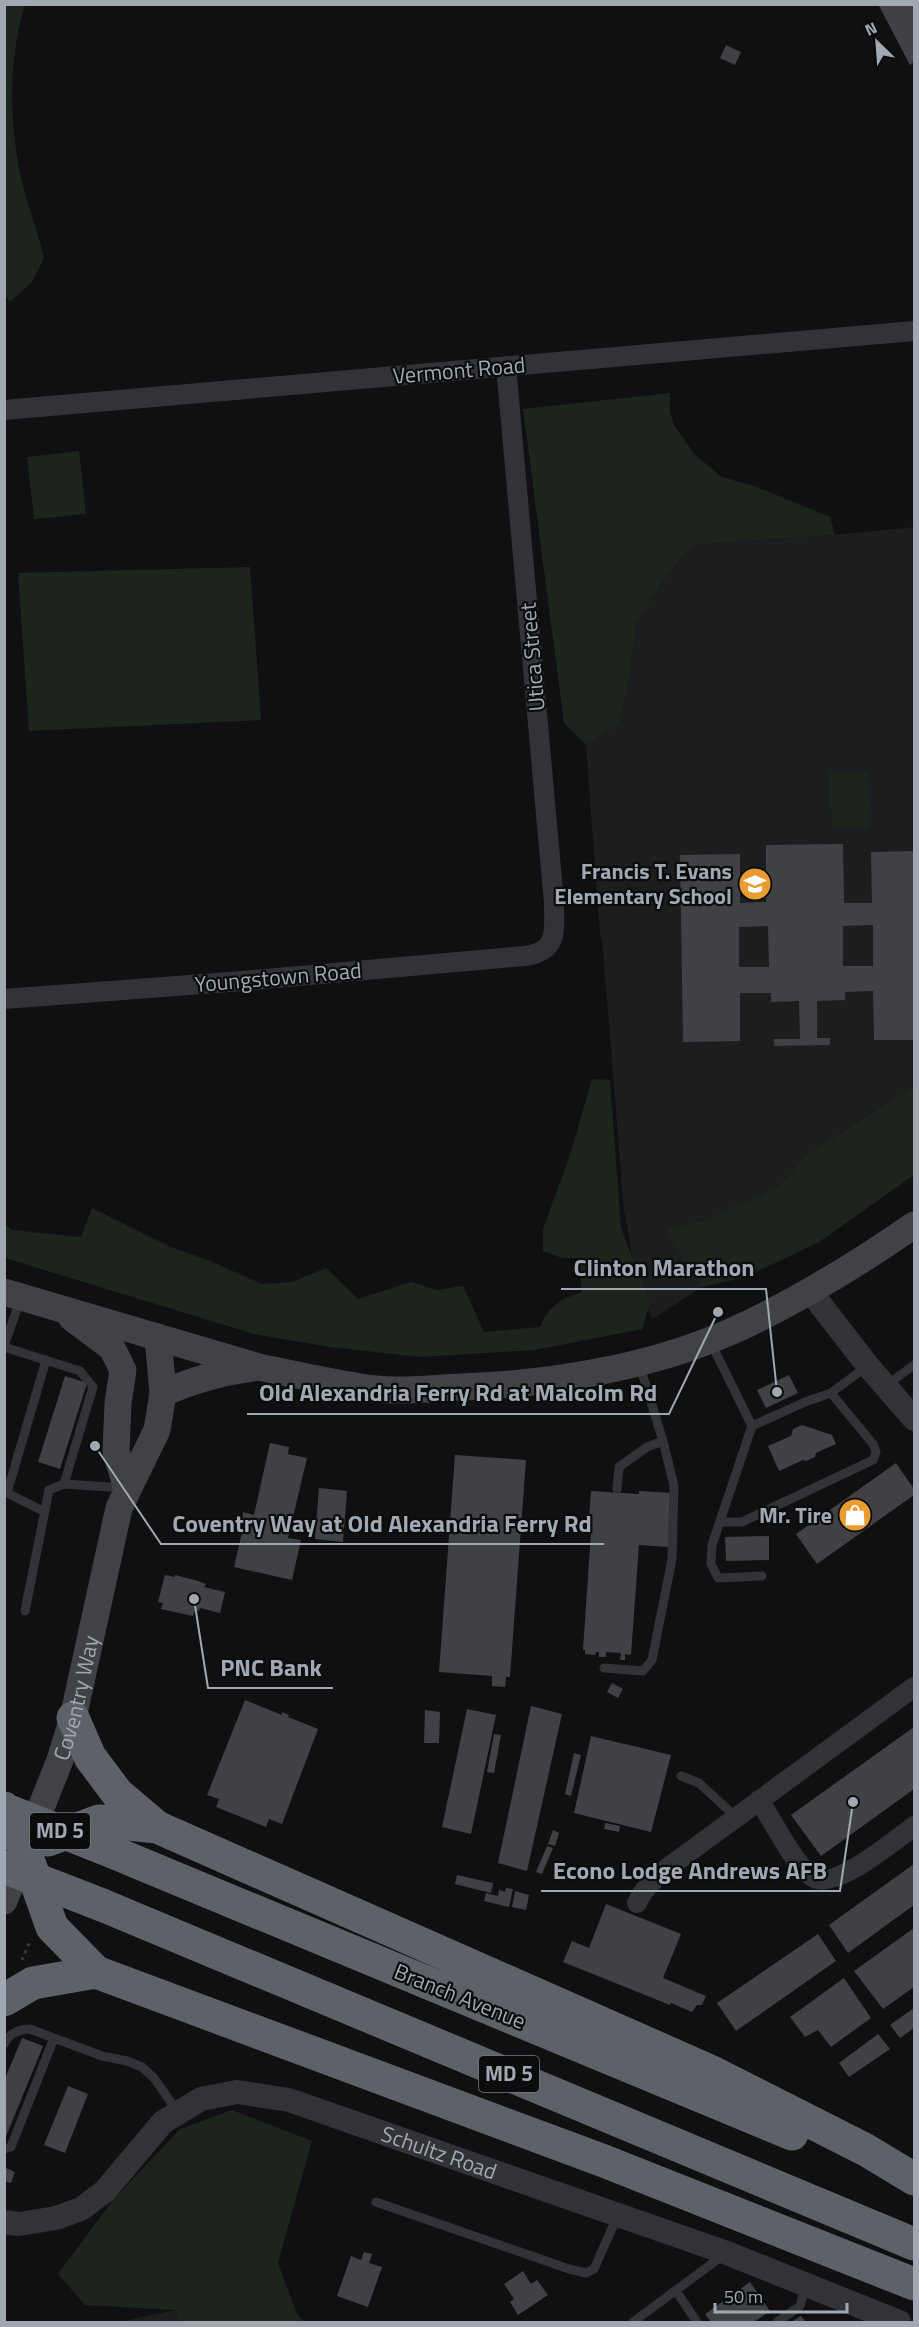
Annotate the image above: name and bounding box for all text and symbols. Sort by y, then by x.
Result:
north arrow [847,12,907,72]
text: N [861,15,881,42]
street label: Vermont Road [391,347,527,393]
street label: Utica Street [510,601,554,713]
place label: Francis T. Evans Elementary School [554,854,732,913]
school or university icon: Francis T. Evans Elementary School [737,866,773,902]
street label: Youngstown Road [193,953,363,1001]
callout: Clinton Marathon [561,1247,766,1289]
text: Clinton Marathon [573,1249,755,1285]
callout: Old Alexandria Ferry Rd at Malcolm Rd [247,1372,669,1414]
text: Old Alexandria Ferry Rd at Malcolm Rd [259,1374,657,1410]
shop icon: Mr. Tire [837,1497,873,1533]
place label: Mr. Tire [759,1498,832,1532]
callout: Coventry Way at Old Alexandria Ferry Rd [161,1502,604,1544]
text: Coventry Way at Old Alexandria Ferry Rd [172,1505,592,1541]
street label: Coventry Way [44,1632,108,1765]
callout: PNC Bank [208,1646,333,1688]
text: PNC Bank [220,1649,322,1685]
road number: MD 5 [30,1813,90,1849]
callout: Econo Lodge Andrews AFB [541,1849,840,1891]
text: Econo Lodge Andrews AFB [553,1852,827,1888]
street label: Branch Avenue [389,1954,531,2038]
road number: MD 5 [479,2056,539,2092]
street label: Schultz Road [377,2117,502,2188]
scale bar [715,2276,847,2314]
text: 50 m [724,2283,763,2310]

